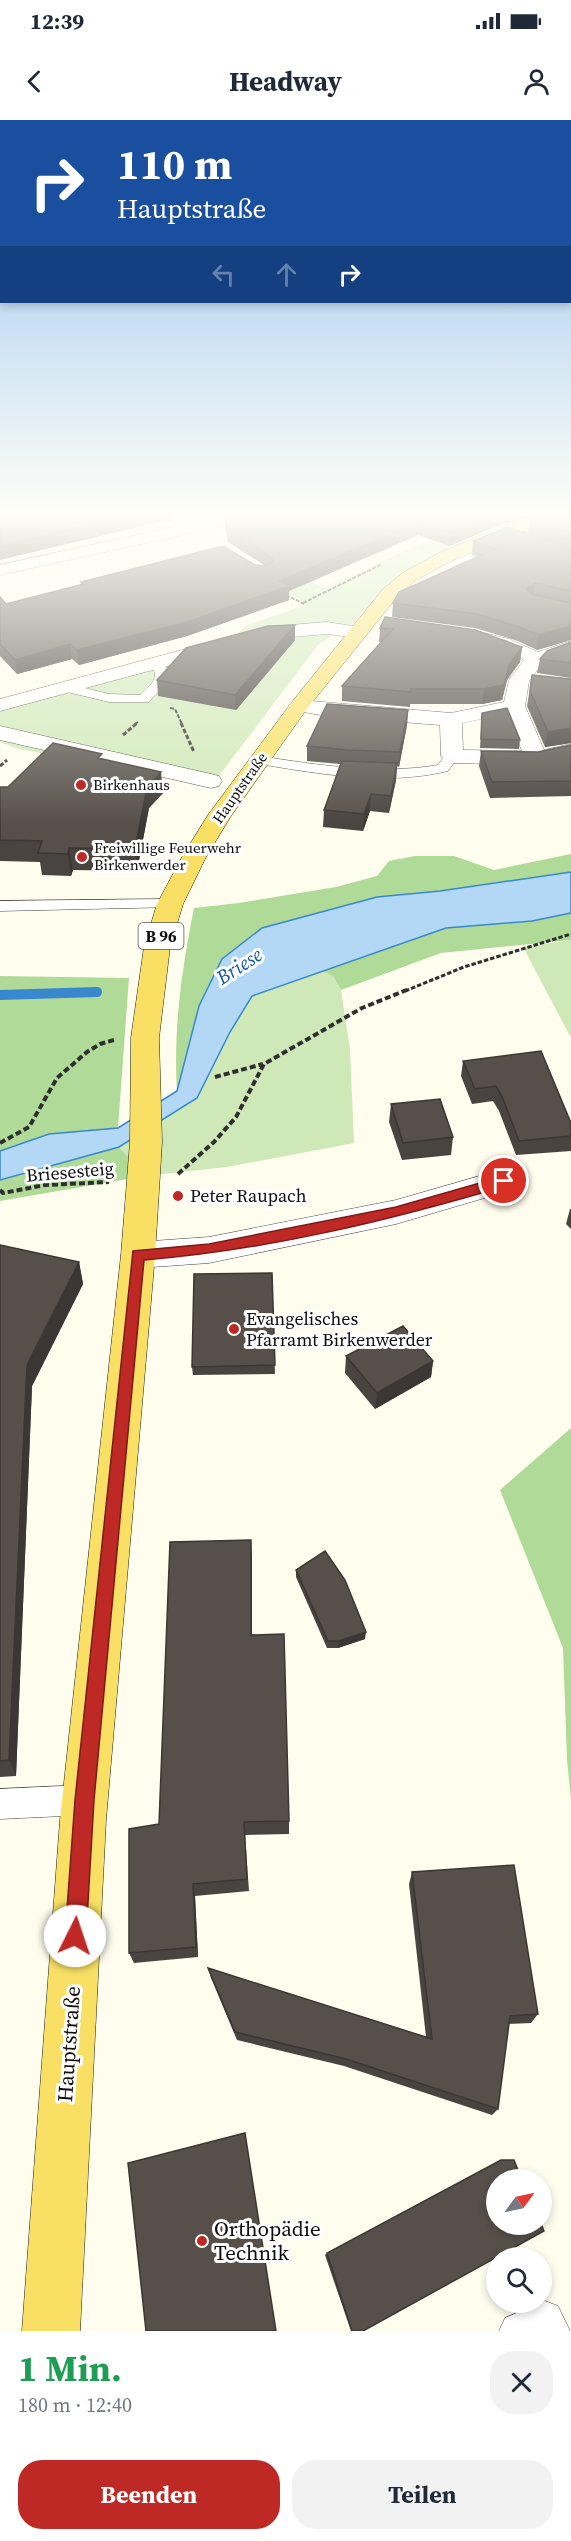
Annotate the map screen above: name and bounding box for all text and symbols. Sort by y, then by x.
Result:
text: 12:39 [30,6,84,36]
text: Headway [229,63,342,100]
icon: back [18,65,51,98]
icon: person [520,65,553,98]
text: 110 m [117,135,232,193]
icon: right [18,144,96,222]
text: Hauptstraße [117,190,266,227]
icon: left [207,258,240,291]
icon: ahead [270,258,303,291]
icon: right [333,258,366,291]
street label: Hauptstraße [207,747,272,828]
place label: Birkenhaus [93,774,170,795]
marker: Birkenhaus [74,778,88,792]
place label: Freiwillige Feuerwehr Birkenwerder [94,837,242,875]
marker: Freiwillige Feuerwehr Birkenwerder [75,850,89,864]
road number: B 96 [138,923,184,949]
water label: Briese [210,941,267,992]
street label: Briesesteig [25,1155,115,1188]
pin [478,1155,529,1206]
icon: arrive [487,1164,520,1197]
place label: Peter Raupach [190,1183,307,1208]
marker: Peter Raupach [171,1189,185,1203]
place label: Evangelisches Pfarramt Birkenwerder [246,1306,433,1352]
marker: Evangelisches Pfarramt Birkenwerder [227,1322,241,1336]
position arrow [43,1904,107,1968]
street label: Hauptstraße [50,1985,87,2103]
north arrow [486,2169,552,2235]
map controls [486,2169,552,2313]
place label: Orthopädie Technik [214,2214,321,2267]
marker: Orthopädie Technik [195,2234,209,2248]
button: search [486,2247,552,2313]
text: 1 Min. [18,2344,122,2393]
button: close [490,2351,553,2414]
text: 180 m · 12:40 [18,2391,132,2419]
button: Beenden [18,2460,280,2529]
button: Teilen [292,2460,553,2529]

